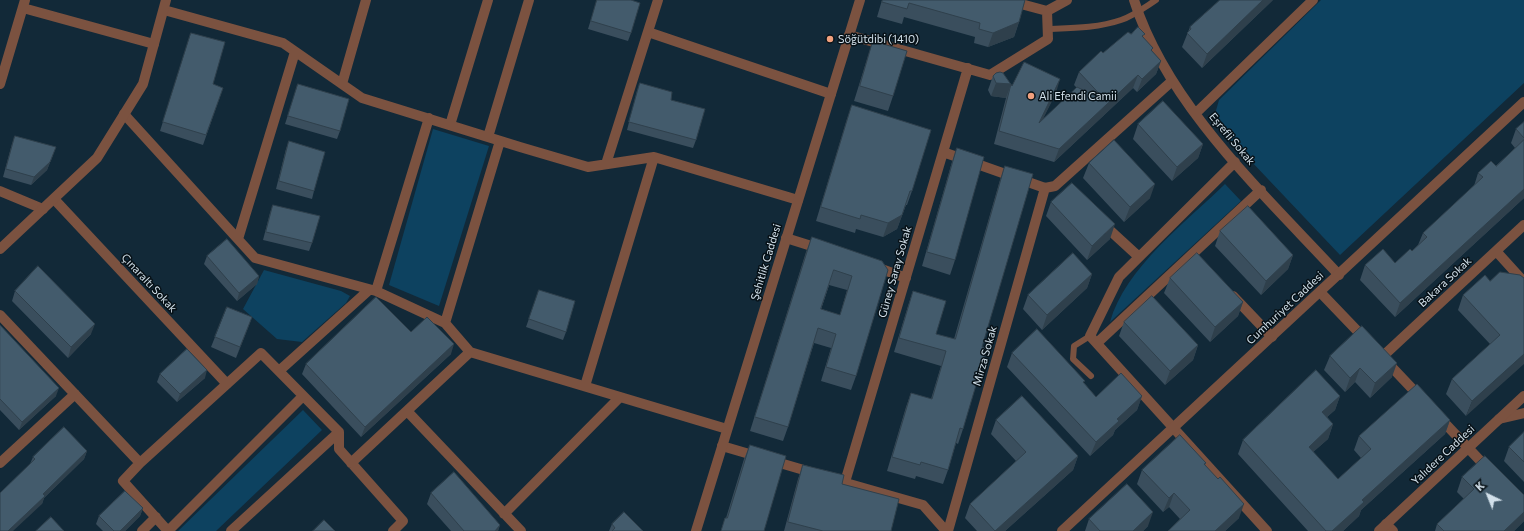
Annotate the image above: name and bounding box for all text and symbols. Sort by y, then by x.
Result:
place label: Söğütdibi (1410) [838,32,919,46]
marker: Söğütdibi (1410) [825,34,835,44]
place label: Ali Efendi Camii [1039,89,1117,103]
marker: Ali Efendi Camii [1026,91,1036,101]
street label: Eşrefli Sokak [1206,110,1258,168]
street label: Şehitlik Caddesi [748,222,784,302]
street label: Güney Saray Sokak [876,225,914,319]
street label: Çınaraltı Sokak [118,251,180,315]
street label: Bakara Sokak [1416,254,1474,310]
street label: Cumhuriyet Caddesi [1244,269,1326,347]
street label: Mirza Sokak [970,324,1000,388]
street label: Yalıdere Caddesi [1409,422,1477,488]
north arrow [1468,475,1508,515]
text: K [1472,478,1487,493]

